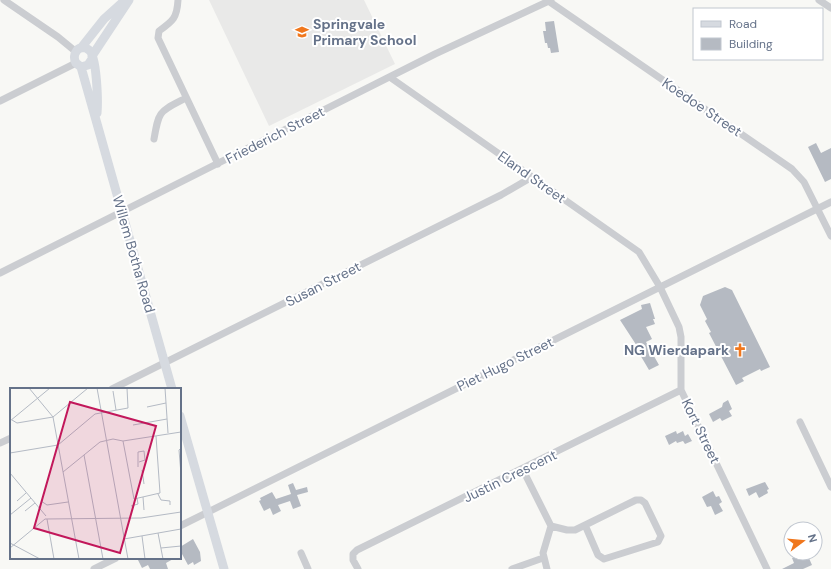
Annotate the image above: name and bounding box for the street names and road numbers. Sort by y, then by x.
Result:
street label: Koedoe Street [659,74,745,140]
street label: Friederich Street [222,102,328,168]
street label: Eland Street [495,147,569,207]
street label: Willem Botha Road [109,193,159,315]
street label: Susan Street [282,257,364,311]
street label: Piet Hugo Street [454,333,556,395]
street label: Kort Street [678,396,724,466]
street label: Justin Crescent [460,446,560,506]

